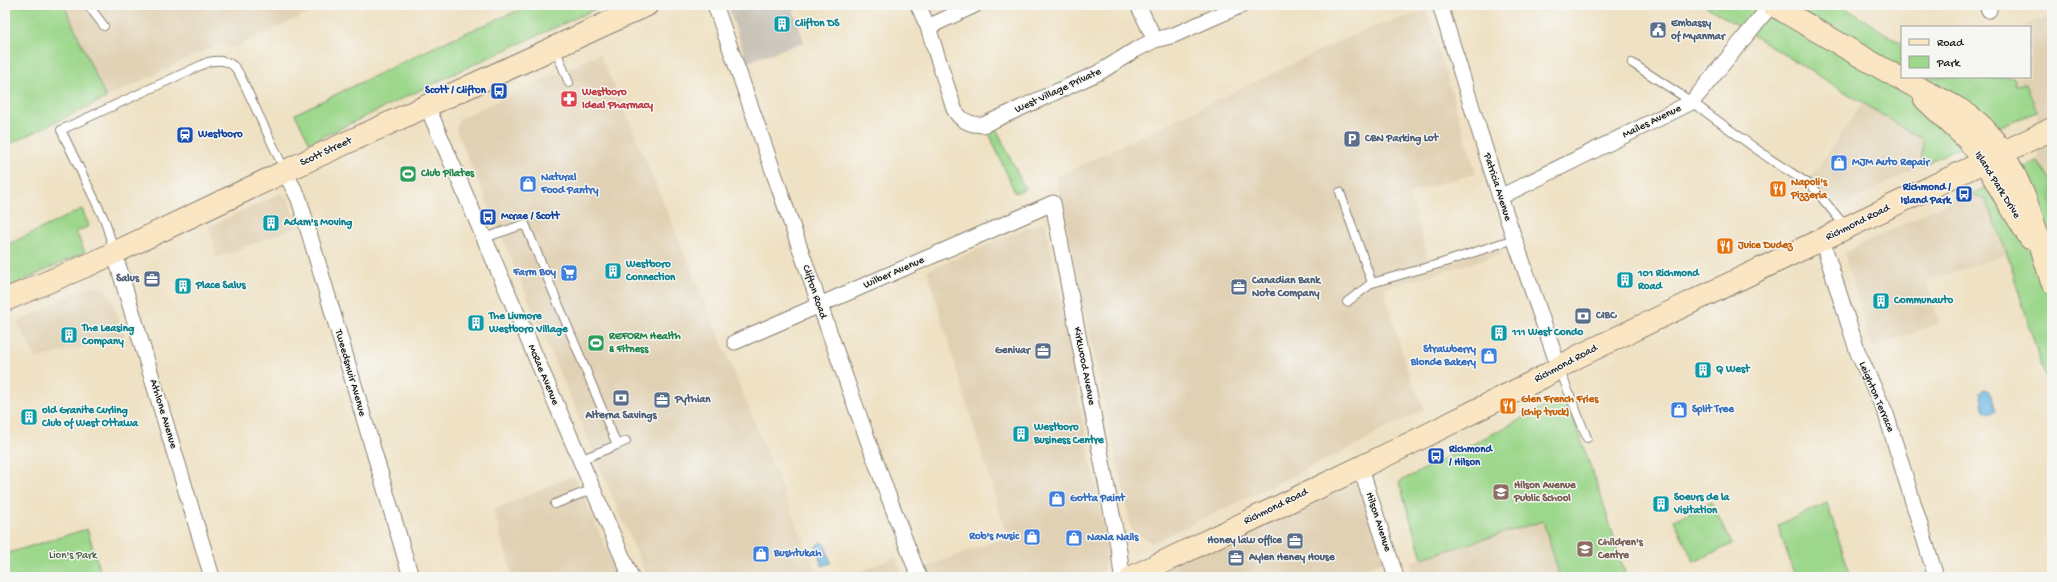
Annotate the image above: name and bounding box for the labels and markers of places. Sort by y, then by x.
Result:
building icon: Clifton DS [772,14,792,34]
place label: Clifton DS [794,17,840,30]
place label: Embassy of Myanmar [1670,18,1726,43]
public building icon: Embassy of Myanmar [1648,20,1668,40]
bus stop icon: Scott / Clifton [489,81,509,101]
place label: Scott / Clifton [425,84,487,97]
place label: Westboro Ideal Pharmacy [581,86,654,112]
pharmacy icon: Westboro Ideal Pharmacy [559,89,579,109]
station icon: Westboro [175,125,195,145]
place label: Westboro [197,128,243,141]
parking icon: CBN Parking Lot [1342,129,1362,149]
place label: CBN Parking Lot [1364,132,1440,146]
shop icon: MJM Auto Repair [1829,153,1849,173]
place label: MJM Auto Repair [1852,156,1930,169]
sports icon: Club Pilates [398,164,418,184]
place label: Club Pilates [420,167,475,180]
place label: Natural Food Pantry [540,171,599,197]
shop icon: Natural Food Pantry [518,174,538,194]
place label: Napoli's Pizzeria [1790,177,1828,202]
restaurant icon: Napoli's Pizzeria [1768,179,1788,199]
place label: Richmond / Island Park [1901,182,1953,207]
bus stop icon: Richmond / Island Park [1954,184,1974,204]
bus stop icon: Mcrae / Scott [478,207,498,227]
place label: Mcrae / Scott [501,210,561,223]
building icon: Adam's Moving [261,213,281,233]
place label: Adam's Moving [283,217,353,230]
restaurant icon: Juice Dudez [1715,236,1735,256]
place label: Juice Dudez [1737,240,1794,252]
place label: Westboro Connection [625,258,676,284]
building icon: Westboro Connection [603,261,623,281]
supermarket icon: Farm Boy [559,263,579,283]
place label: Farm Boy [512,267,557,279]
place label: 101 Richmond Road [1637,268,1700,293]
office icon: Salus [142,269,162,289]
building icon: 101 Richmond Road [1615,270,1635,290]
place label: Salus [116,273,140,285]
place label: Canadian Bank Note Company [1251,275,1322,300]
building icon: Place Salus [173,276,193,296]
office icon: Canadian Bank Note Company [1229,277,1249,297]
place label: Place Salus [195,280,246,292]
building icon: Communauto [1871,291,1891,311]
place label: Communauto [1893,294,1953,307]
bank icon: CIBC [1573,306,1593,326]
place label: CIBC [1595,310,1617,322]
place label: The Livmore Westboro Village [488,311,569,337]
building icon: The Livmore Westboro Village [466,313,486,333]
place label: The Leasing Company [81,323,135,348]
building icon: 111 West Condo [1489,323,1509,343]
building icon: The Leasing Company [59,325,79,345]
place label: 111 West Condo [1511,326,1583,339]
place label: REFORM Health & Fitness [608,330,681,356]
sports icon: REFORM Health & Fitness [586,333,606,353]
office icon: Genivar [1033,341,1053,361]
place label: Strawberry Blonde Bakery [1410,343,1477,369]
place label: Genivar [995,345,1031,357]
shop icon: Strawberry Blonde Bakery [1479,346,1499,366]
building icon: Q West [1693,360,1713,380]
place label: Q West [1716,363,1751,376]
bank icon: Alterna Savings [611,388,631,408]
office icon: Pythian [652,390,672,410]
place label: Pythian [674,393,711,406]
place label: Glen French Fries (chip truck) [1521,394,1599,419]
restaurant icon: Glen French Fries (chip truck) [1498,396,1518,416]
shop icon: Split Tree [1669,400,1689,420]
place label: Split Tree [1692,403,1735,416]
place label: old Granite Curling Club of West Ottawa [41,404,139,430]
building icon: old Granite Curling Club of West Ottawa [19,407,39,427]
place label: Alterna Savings [585,409,657,423]
place label: Westboro Business Centre [1033,421,1105,447]
building icon: Westboro Business Centre [1011,424,1031,444]
place label: Richmond / Hilson [1448,444,1494,469]
bus stop icon: Richmond / Hilson [1426,446,1446,466]
place label: Hilson Avenue Public School [1513,480,1577,505]
school or university icon: Hilson Avenue Public School [1491,482,1511,502]
shop icon: Gotta Paint [1047,489,1067,509]
place label: Gotta Paint [1070,492,1126,505]
place label: Soeurs de la Visitation [1673,492,1730,517]
building icon: Soeurs de la Visitation [1651,494,1671,514]
shop icon: Rob's Music [1022,527,1042,547]
shop icon: NaNa Nails [1064,528,1084,548]
place label: Rob's Music [968,531,1020,543]
office icon: Honey law office [1285,531,1305,551]
place label: NaNa Nails [1087,532,1139,544]
place label: Honey law office [1207,534,1283,547]
place label: Children's Centre [1597,537,1644,562]
school or university icon: Children's Centre [1575,539,1595,559]
shop icon: Bushtukah [751,544,771,564]
place label: Bushtukah [773,547,821,560]
office icon: Aylen Heney House [1226,548,1246,568]
place label: Aylen Heney House [1248,552,1336,564]

